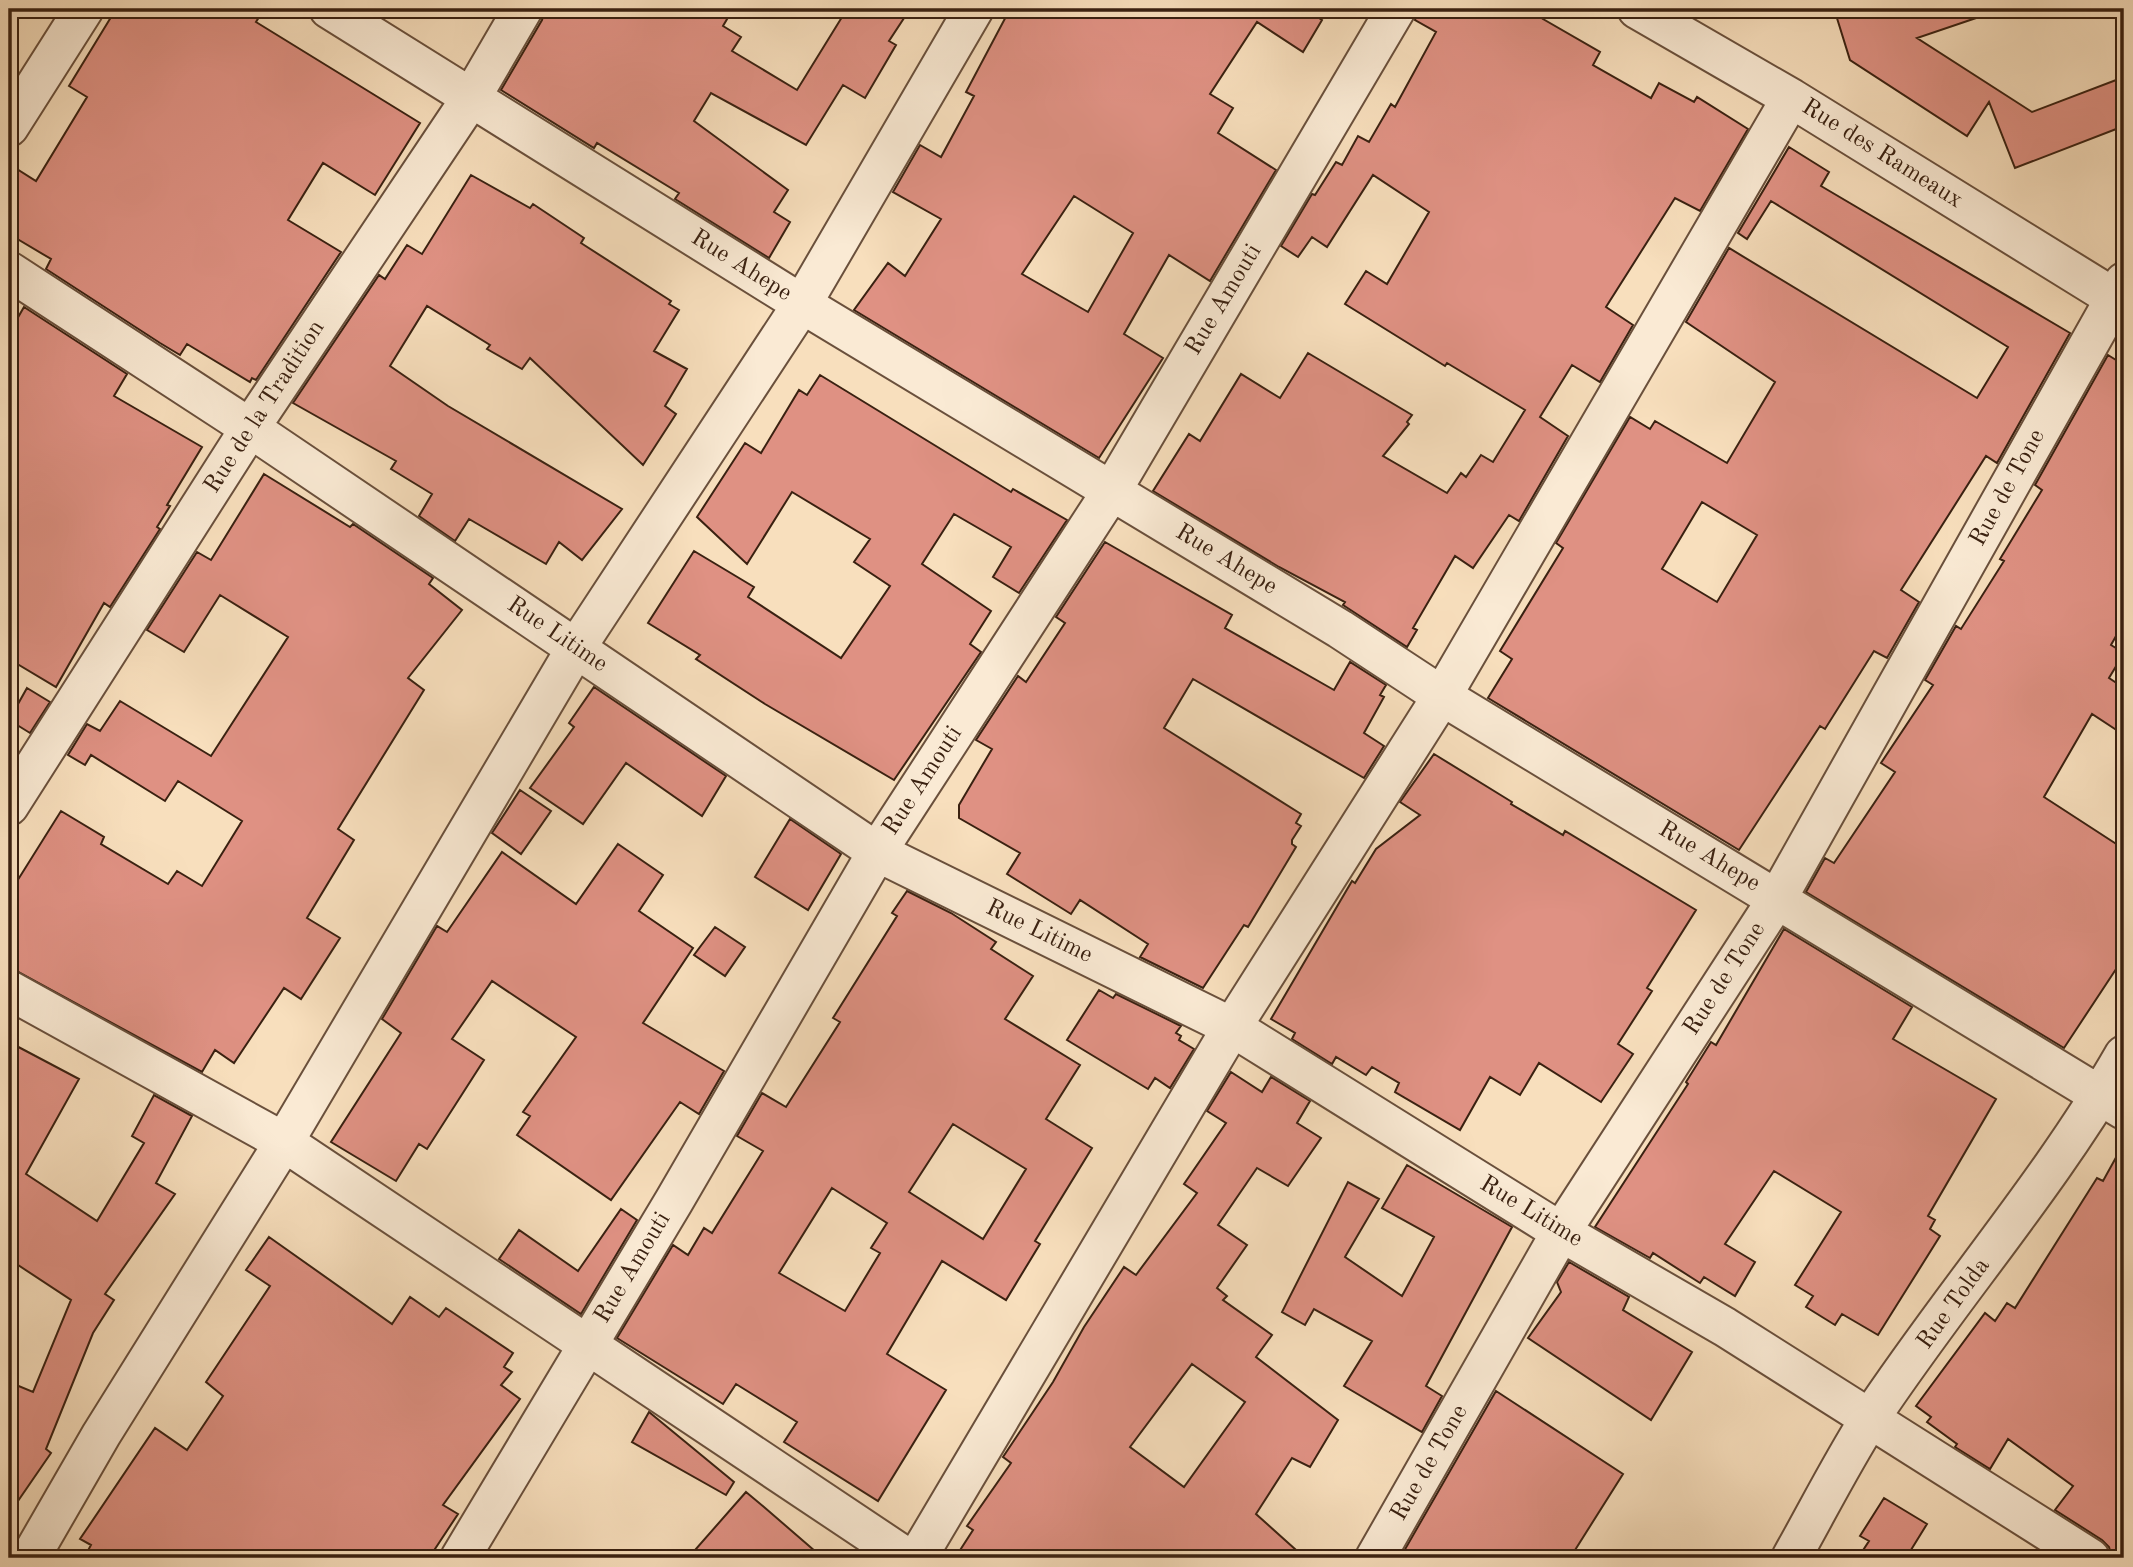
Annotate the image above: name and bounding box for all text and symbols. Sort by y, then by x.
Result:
street label: Rue des Rameaux [1797,95,1967,213]
street label: Rue Ahepe [686,226,796,306]
street label: Rue Amouti [1182,240,1266,360]
street label: Rue de la Tradition [200,316,330,498]
street label: Rue de Tone [1966,426,2050,550]
street label: Rue Ahepe [1171,520,1281,600]
street label: Rue Litime [502,593,612,677]
street label: Rue Amouti [879,722,967,840]
street label: Rue Ahepe [1654,817,1764,897]
street label: Rue Litime [982,896,1096,968]
street label: Rue de Tone [1680,918,1770,1040]
street label: Rue Litime [1475,1172,1587,1252]
street label: Rue Amouti [591,1208,675,1328]
street label: Rue Tolda [1913,1254,1995,1354]
street label: Rue de Tone [1387,1401,1473,1525]

